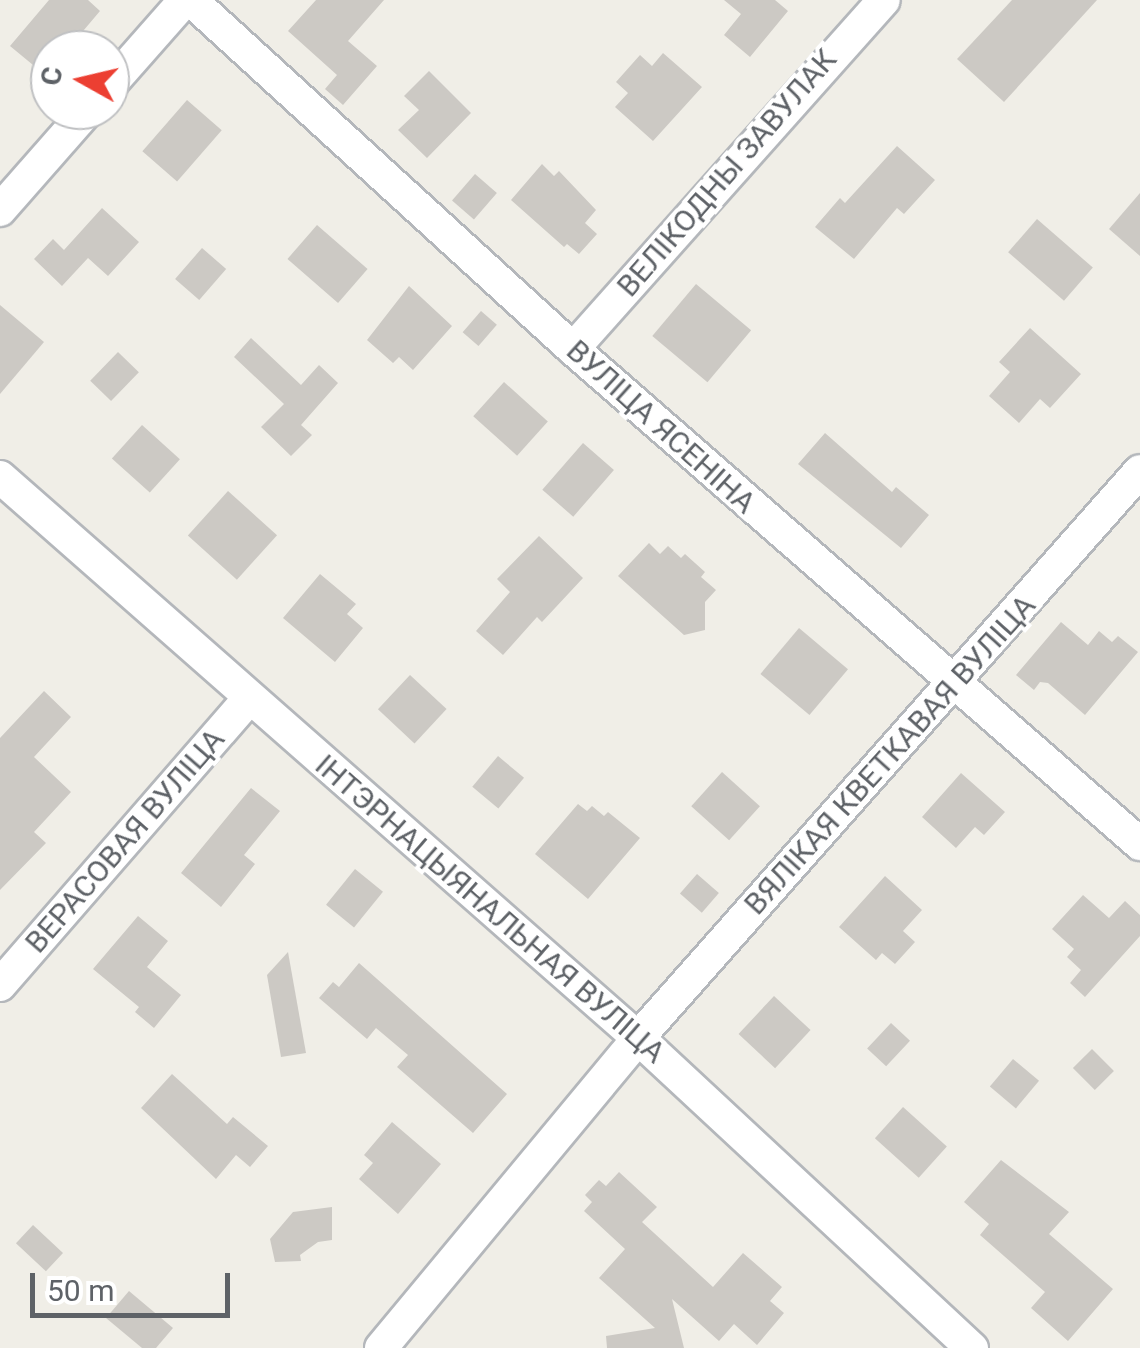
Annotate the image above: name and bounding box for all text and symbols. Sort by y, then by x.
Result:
north arrow [30,30,130,130]
street label: ВЕЛІКОДНЫ ЗАВУЛАК [610,42,844,304]
text: С [34,65,69,87]
street label: ВУЛІЦА ЯСЕНІНА [559,333,763,521]
street label: ВЯЛІКАЯ КВЕТКАВАЯ ВУЛІЦА [737,588,1043,922]
street label: ВЕРАСОВАЯ ВУЛІЦА [18,722,232,960]
street label: ІНТЭРНАЦЫЯНАЛЬНАЯ ВУЛІЦА [308,747,672,1071]
scale bar [35,1253,235,1315]
text: 50 m [47,1273,114,1308]

